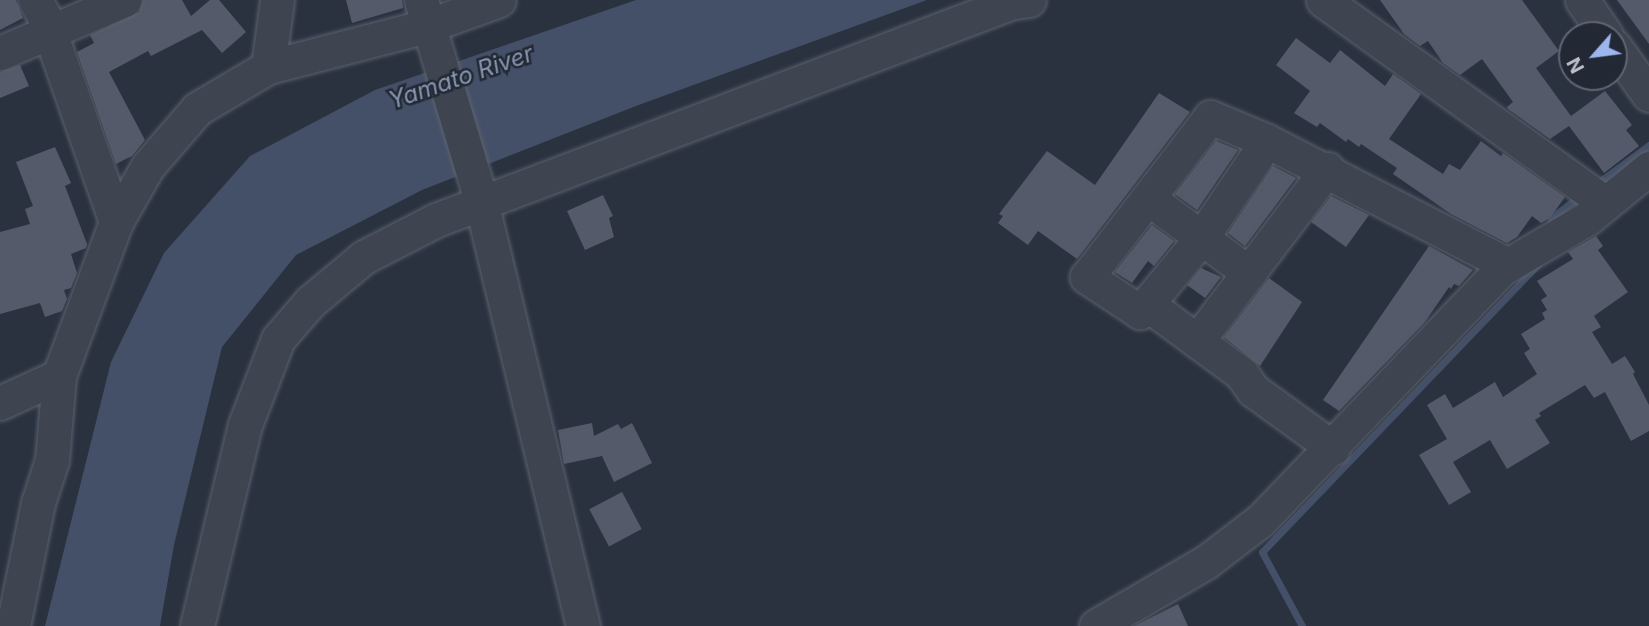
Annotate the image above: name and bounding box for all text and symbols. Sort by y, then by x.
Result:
north arrow [1558,21,1628,91]
water label: Yamato River [385,39,537,115]
text: N [1562,53,1589,77]

